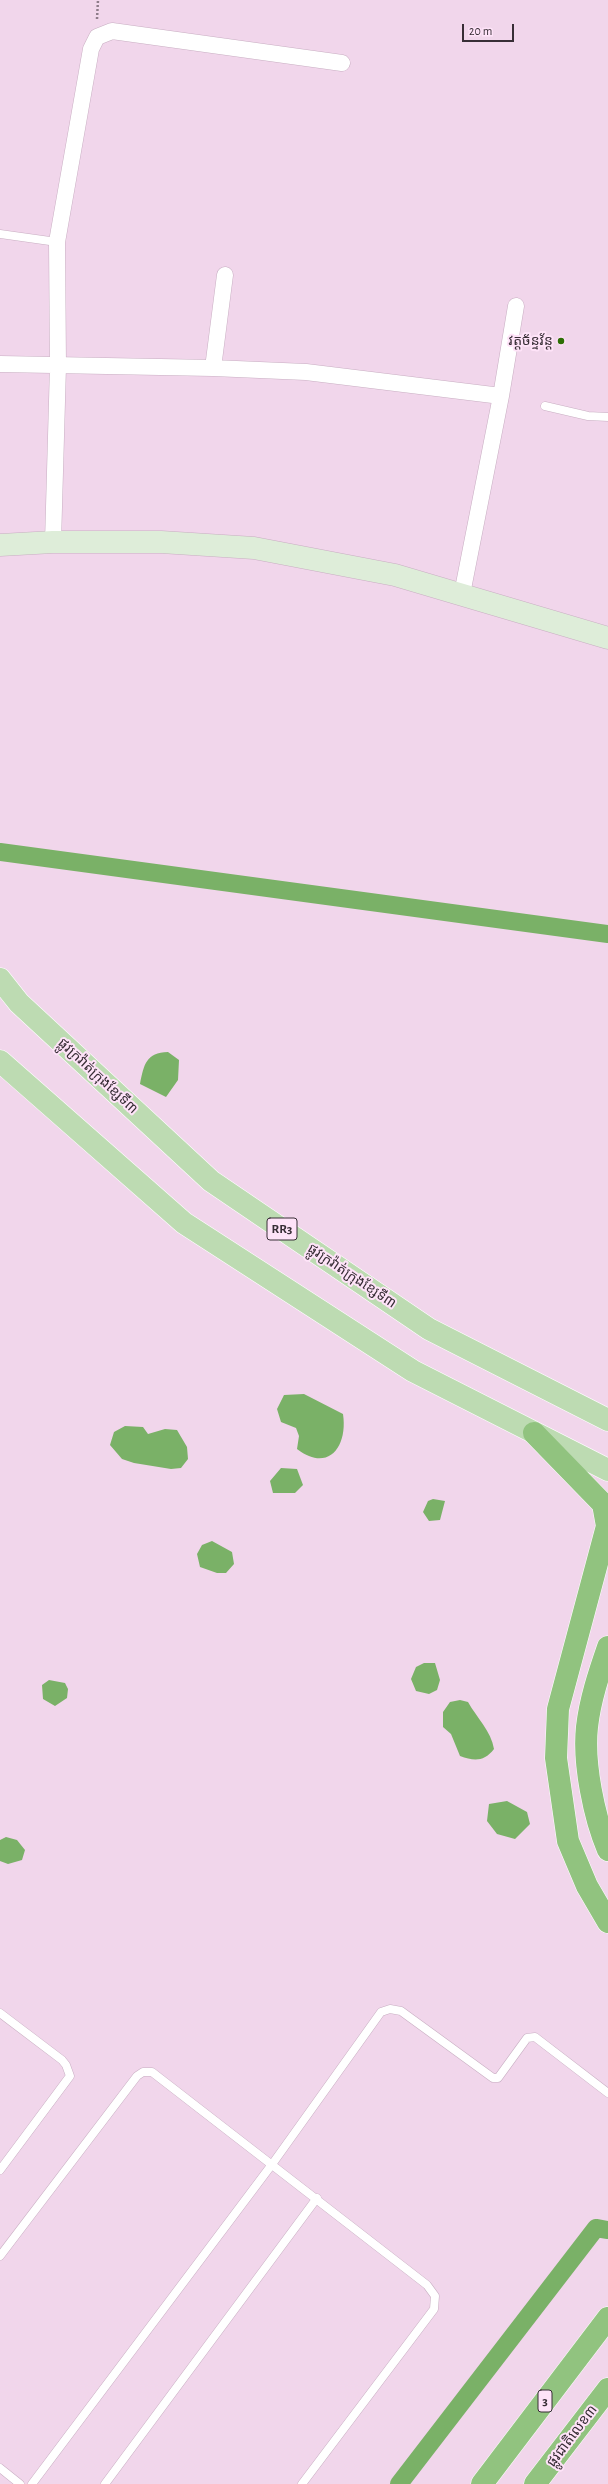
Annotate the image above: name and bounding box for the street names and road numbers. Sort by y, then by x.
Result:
street label: ផ្លូវក្រវ៉ាត់ក្រុងខ្សែទី៣ [55,1035,141,1117]
road number: RR3 [267,1218,297,1240]
street label: ផ្លូវក្រវ៉ាត់ក្រុងខ្សែទី៣ [304,1240,400,1312]
road number: 3 [538,2390,552,2412]
street label: ផ្លូវជាតិលេខ៣ [543,2402,601,2470]

